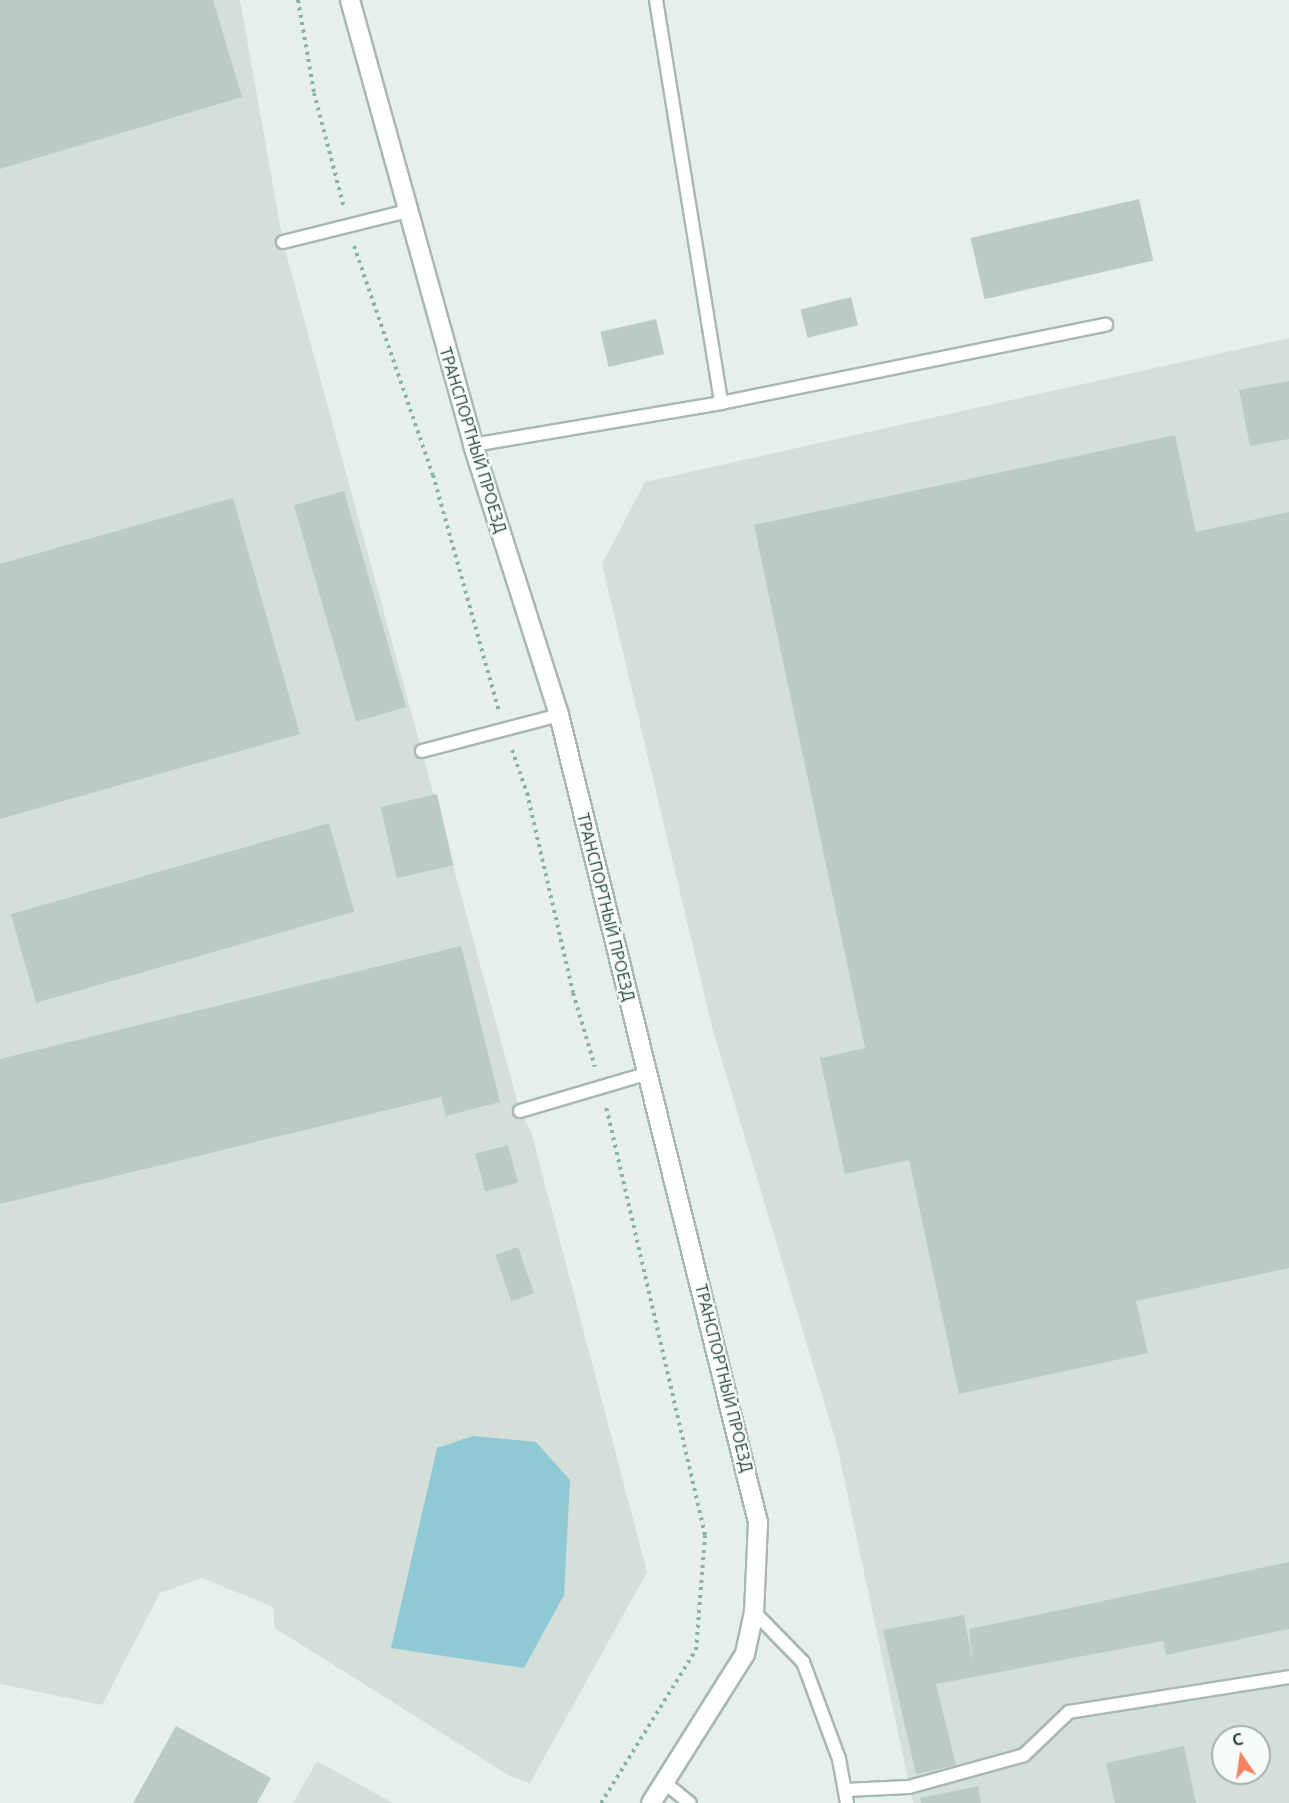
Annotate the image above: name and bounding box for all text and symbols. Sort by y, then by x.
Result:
street label: ТРАНСПОРТНЫЙ ПРОЕЗД [436,345,510,535]
street label: ТРАНСПОРТНЫЙ ПРОЕЗД [573,811,639,1003]
street label: ТРАНСПОРТНЫЙ ПРОЕЗД [691,1282,757,1474]
north arrow [1211,1725,1271,1785]
text: С [1230,1729,1244,1749]

